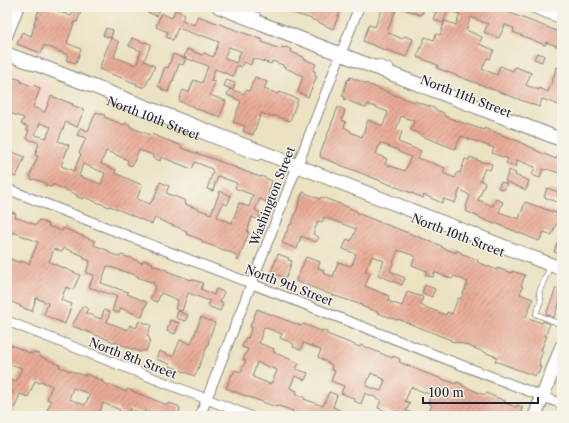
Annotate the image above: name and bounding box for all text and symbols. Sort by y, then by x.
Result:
street label: North 11th Street [418,72,514,120]
street label: North 10th Street [105,93,203,143]
street label: Washington Street [246,144,298,249]
street label: North 10th Street [409,210,507,260]
street label: North 9th Street [243,261,336,309]
street label: North 8th Street [87,334,180,382]
scale bar [423,379,538,405]
text: 100 m [429,385,464,400]

